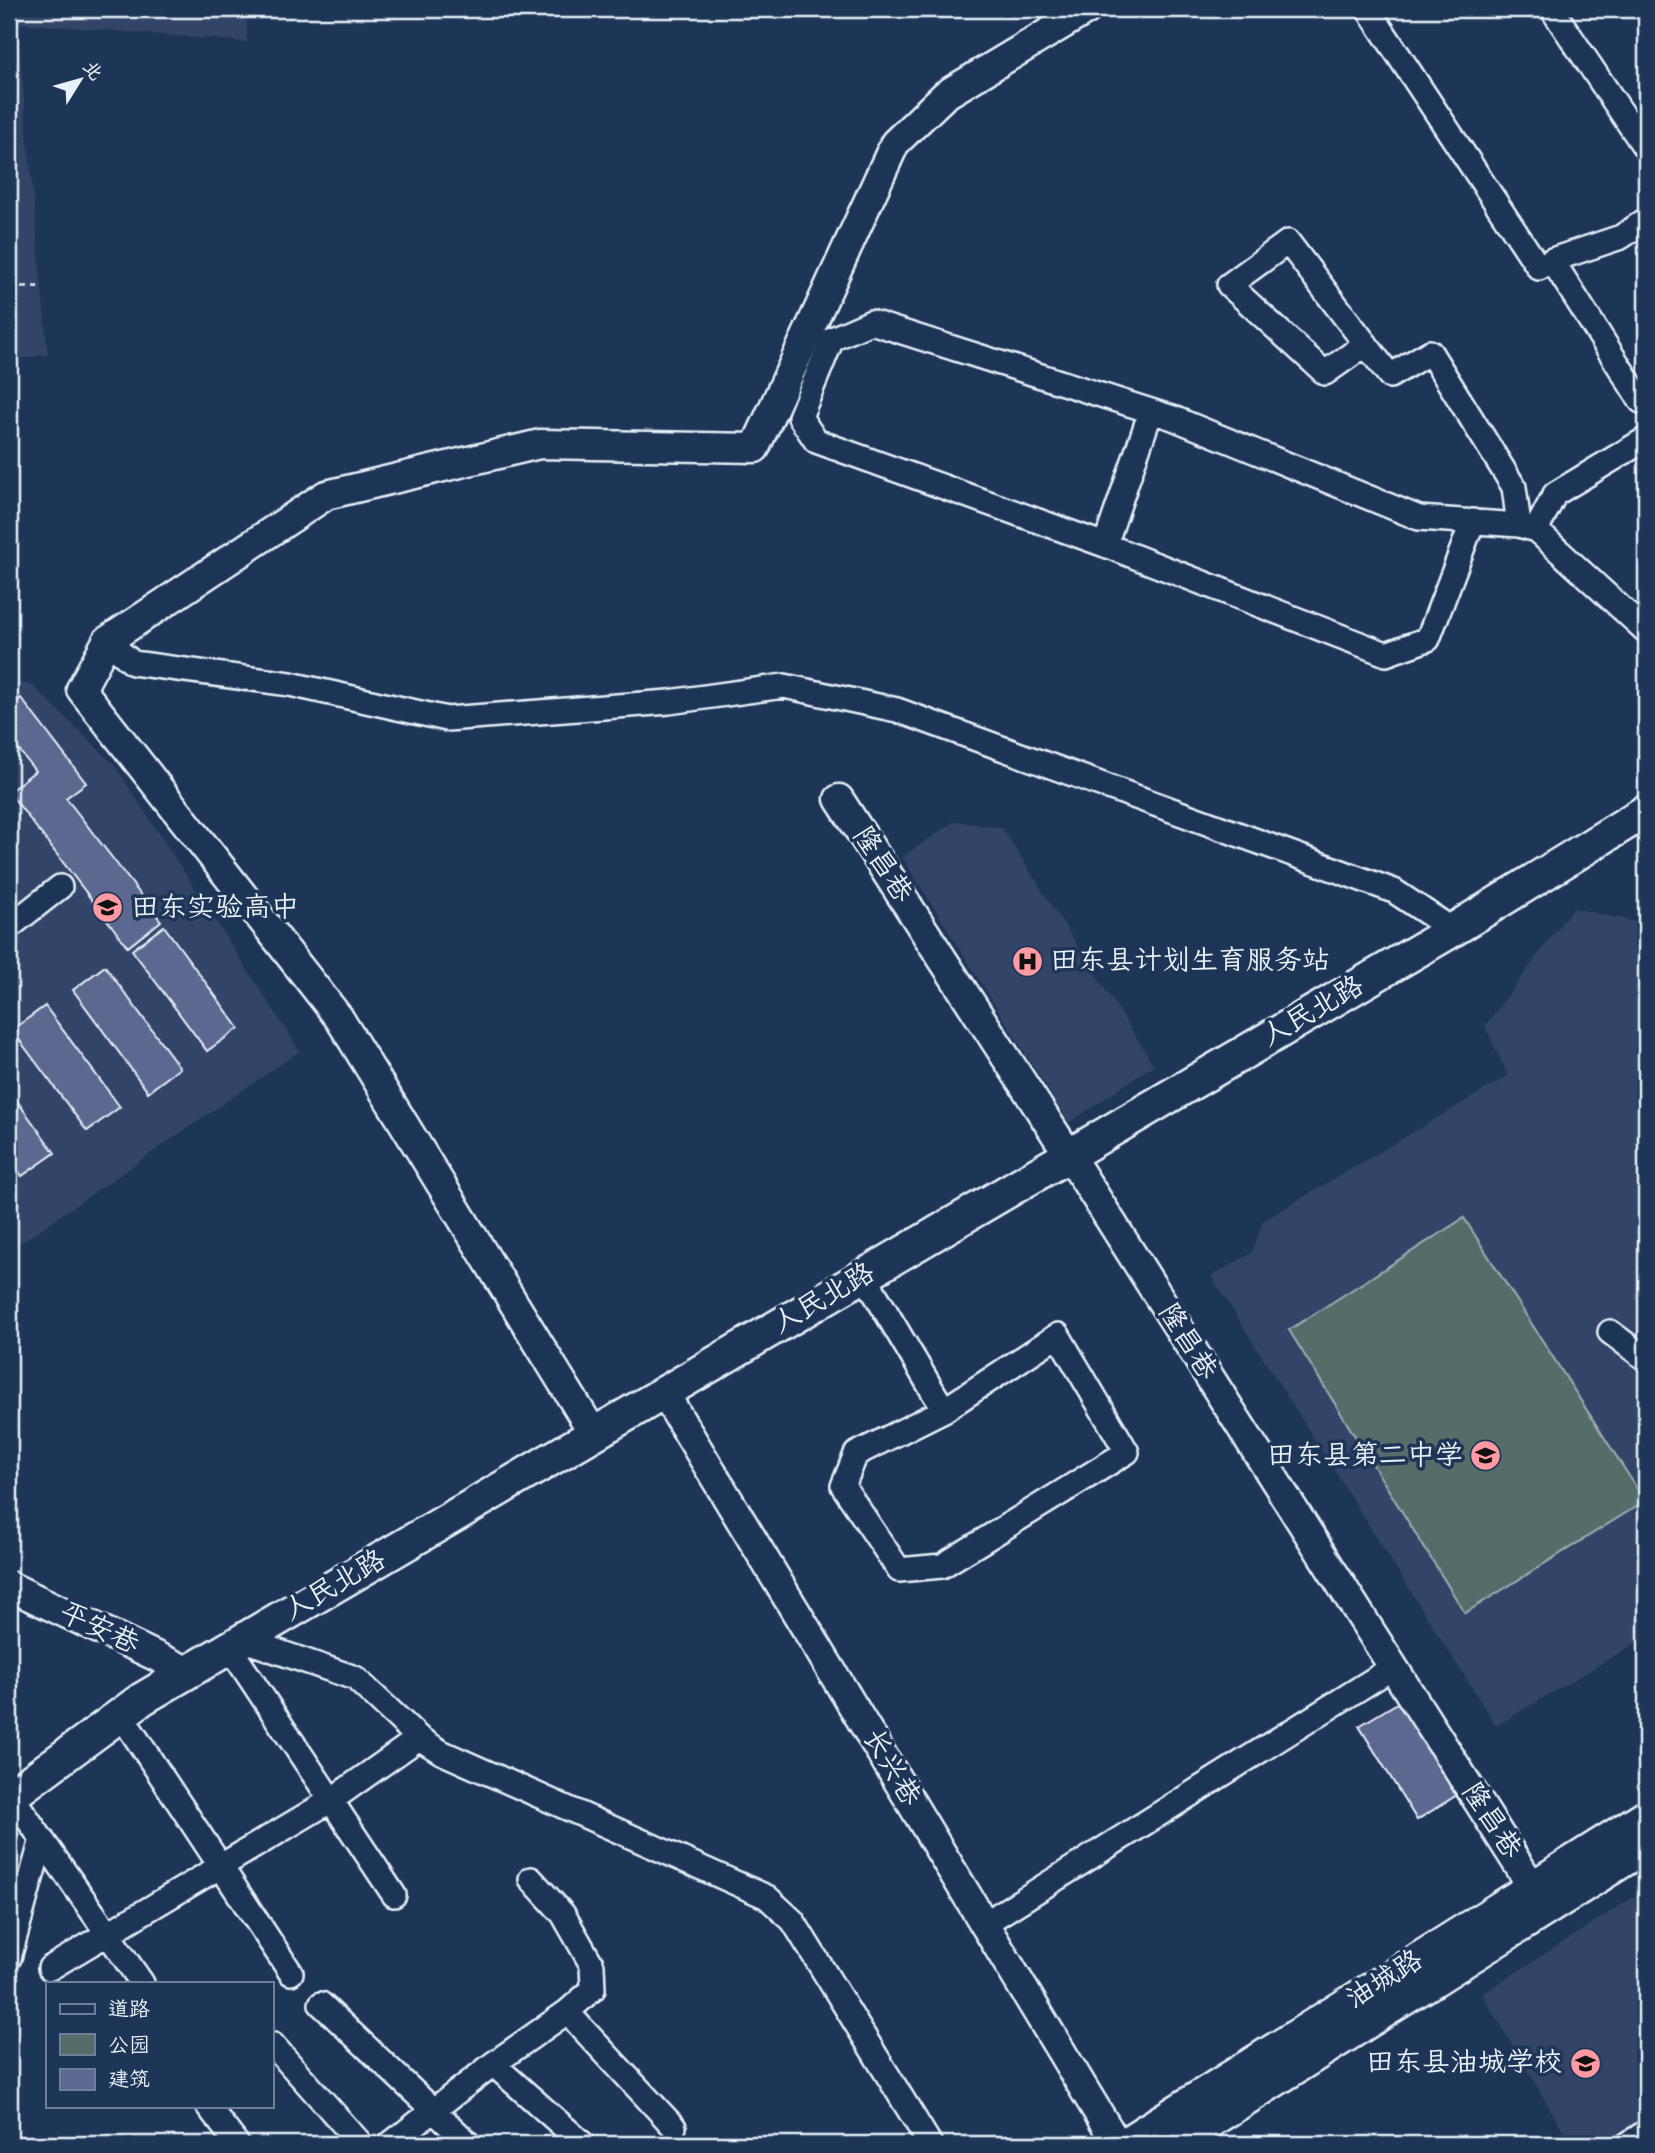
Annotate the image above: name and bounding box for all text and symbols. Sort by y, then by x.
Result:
north arrow [46,46,116,116]
text: 北 [77,56,108,86]
street label: 隆昌巷 [844,820,921,911]
place label: 田东实验高中 [131,890,299,927]
school or university icon: 田东实验高中 [91,891,125,925]
place label: 田东县计划生育服务站 [1050,943,1330,980]
hospital icon: 田东县计划生育服务站 [1010,944,1044,978]
street label: 人民北路 [1255,968,1371,1056]
street label: 人民北路 [766,1255,882,1343]
street label: 隆昌巷 [1149,1297,1225,1388]
place label: 田东县第二中学 [1267,1438,1463,1475]
school or university icon: 田东县第二中学 [1469,1439,1503,1473]
street label: 人民北路 [277,1542,393,1630]
street label: 平安巷 [53,1594,146,1664]
street label: 长兴巷 [854,1722,929,1814]
street label: 隆昌巷 [1453,1776,1530,1867]
street label: 油城路 [1340,1942,1430,2018]
legend [46,1982,273,2108]
text: 道路 [108,1996,150,2024]
text: 公园 [108,2032,150,2060]
place label: 田东县油城学校 [1366,2045,1562,2082]
school or university icon: 田东县油城学校 [1568,2046,1602,2080]
text: 建筑 [108,2066,150,2094]

